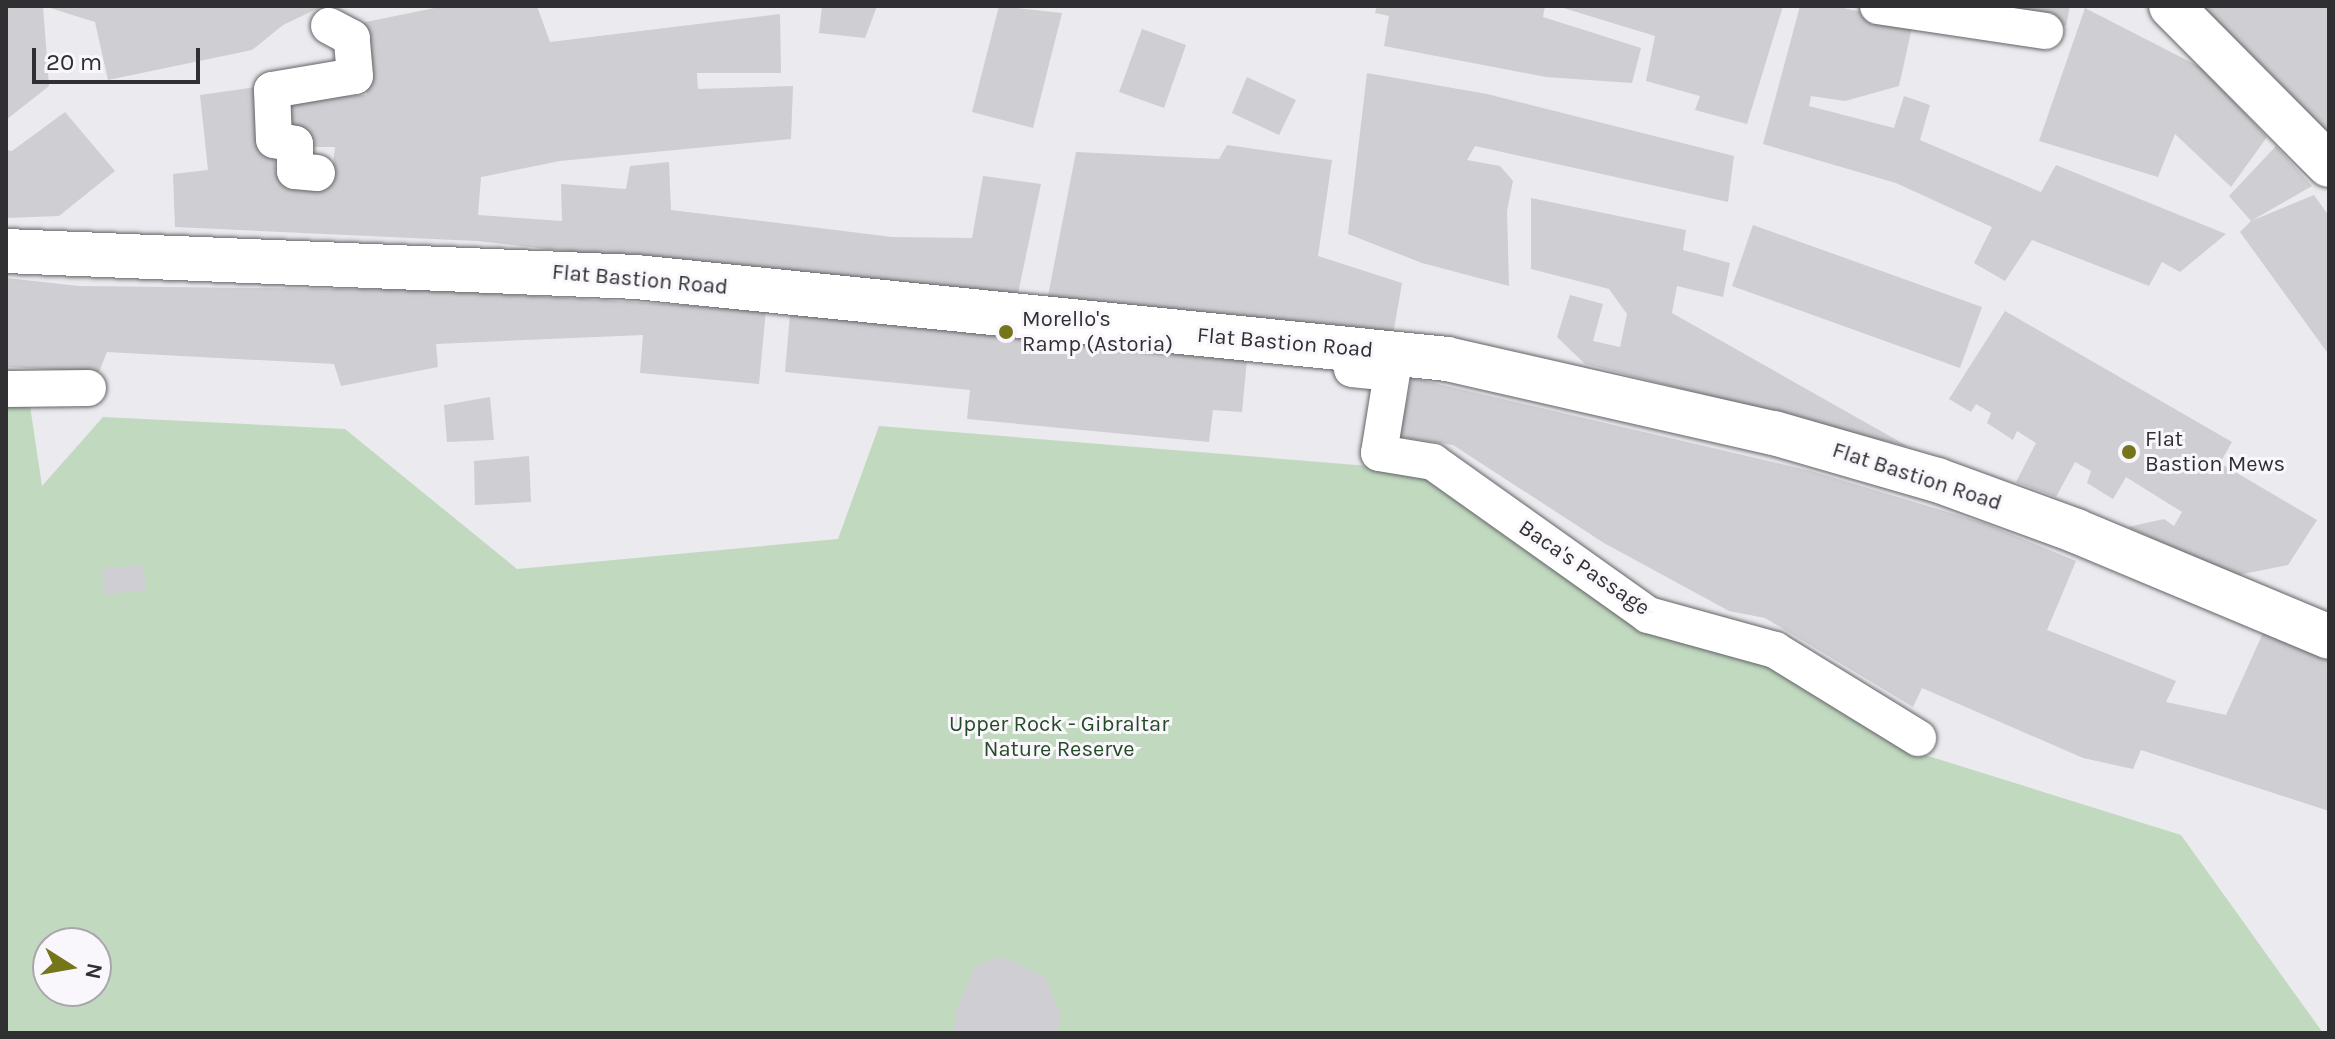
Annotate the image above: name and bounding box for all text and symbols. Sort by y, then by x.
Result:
scale bar [36,32,204,82]
text: 20 m [46,48,102,76]
street label: Flat Bastion Road [551,259,729,301]
place label: Morello's Ramp (Astoria) [1022,306,1173,358]
street label: Flat Bastion Road [1196,322,1374,364]
marker: Morello's Ramp (Astoria) [997,323,1015,341]
place label: Flat Bastion Mews [2145,426,2285,478]
street label: Flat Bastion Road [1829,437,2005,517]
marker: Flat Bastion Mews [2120,443,2138,461]
street label: Baca's Passage [1514,514,1654,622]
park label: Upper Rock - Gibraltar Nature Reserve [949,711,1169,762]
north arrow [32,927,112,1007]
text: N [79,961,108,981]

